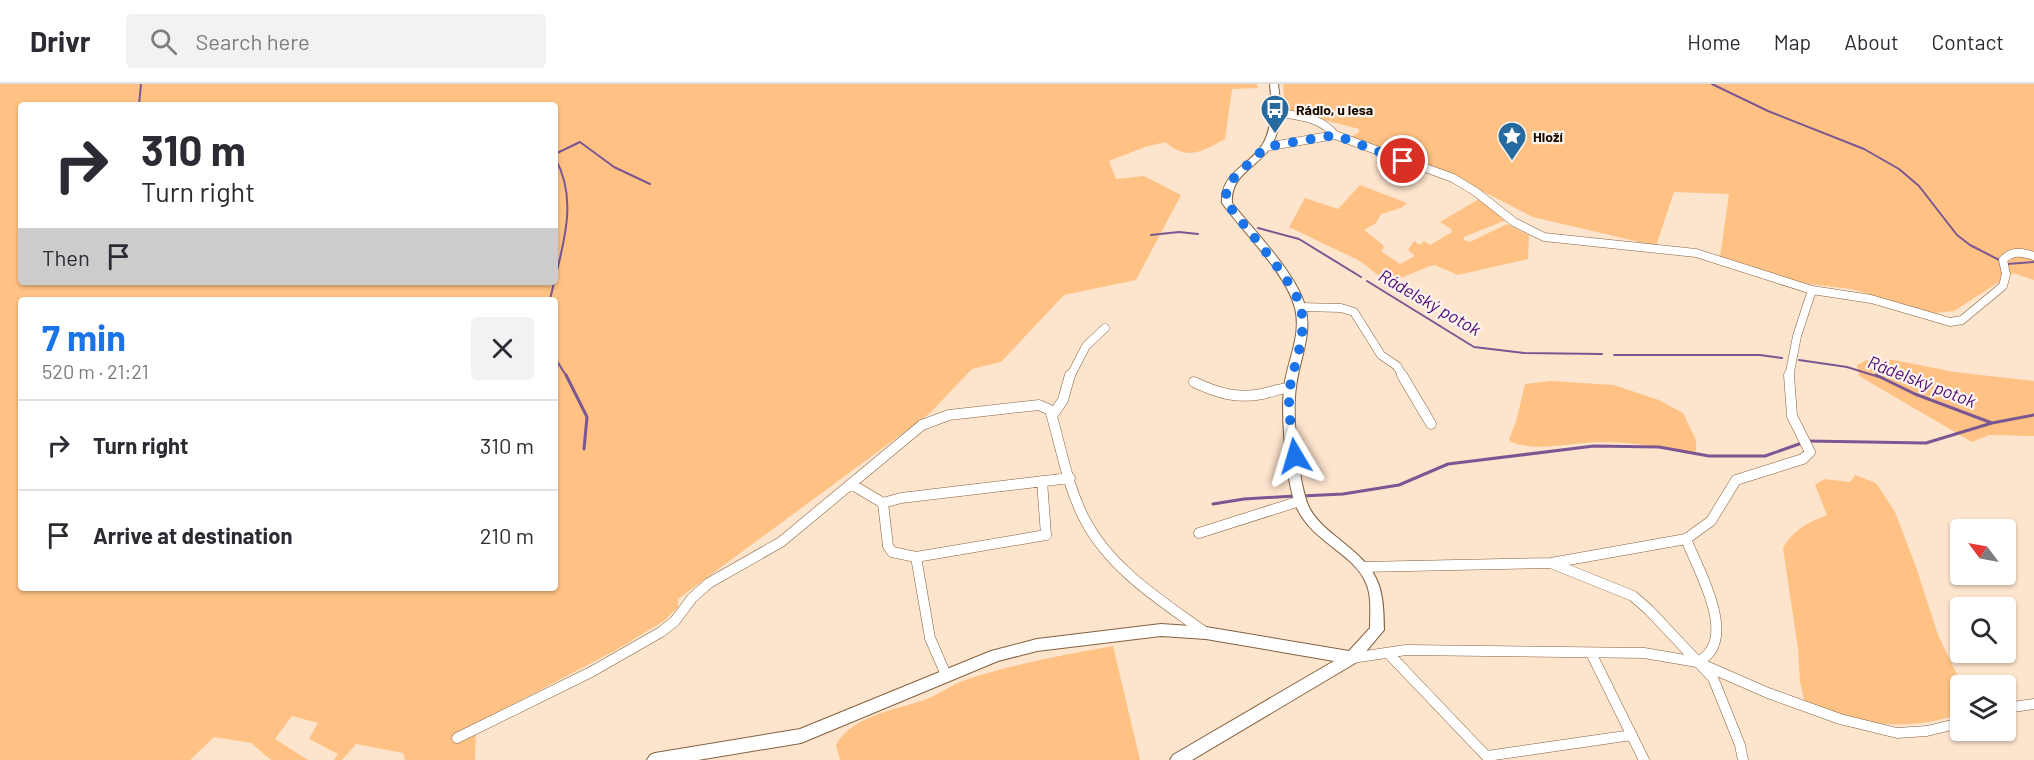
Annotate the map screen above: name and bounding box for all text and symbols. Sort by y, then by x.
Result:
search box [126,14,546,68]
text: Drivr [30,24,90,58]
icon: search [147,25,180,58]
text: Search here [195,28,310,54]
text: Home [1687,29,1741,54]
text: Map [1774,29,1811,54]
text: About [1844,29,1899,54]
text: Contact [1932,29,2004,54]
bus stop icon: Rádlo, u lesa [1259,93,1291,135]
place label: Rádlo, u lesa [1296,101,1373,118]
place icon: Hloží [1496,120,1528,162]
text: 310 m [141,124,246,174]
icon: right [42,126,120,204]
place label: Hloží [1533,128,1563,145]
pin [1377,135,1428,186]
icon: arrive [1386,144,1419,177]
text: Turn right [141,175,255,207]
icon: arrive [102,240,135,273]
text: Then [42,244,90,270]
water label: Rádelský potok [1375,264,1485,340]
text: 7 min [42,315,126,358]
button: close [471,317,534,380]
water label: Rádelský potok [1865,350,1980,412]
text: 520 m · 21:21 [42,359,149,383]
position arrow [1263,424,1327,488]
icon: right [42,429,75,462]
text: Turn right [93,432,188,458]
text: 310 m [480,432,534,458]
icon: arrive [42,519,75,552]
north arrow [1950,519,2016,585]
map controls [1950,519,2016,741]
text: Arrive at destination [93,522,292,548]
text: 210 m [480,522,534,548]
button: search [1950,597,2016,663]
button: layers [1950,675,2016,741]

